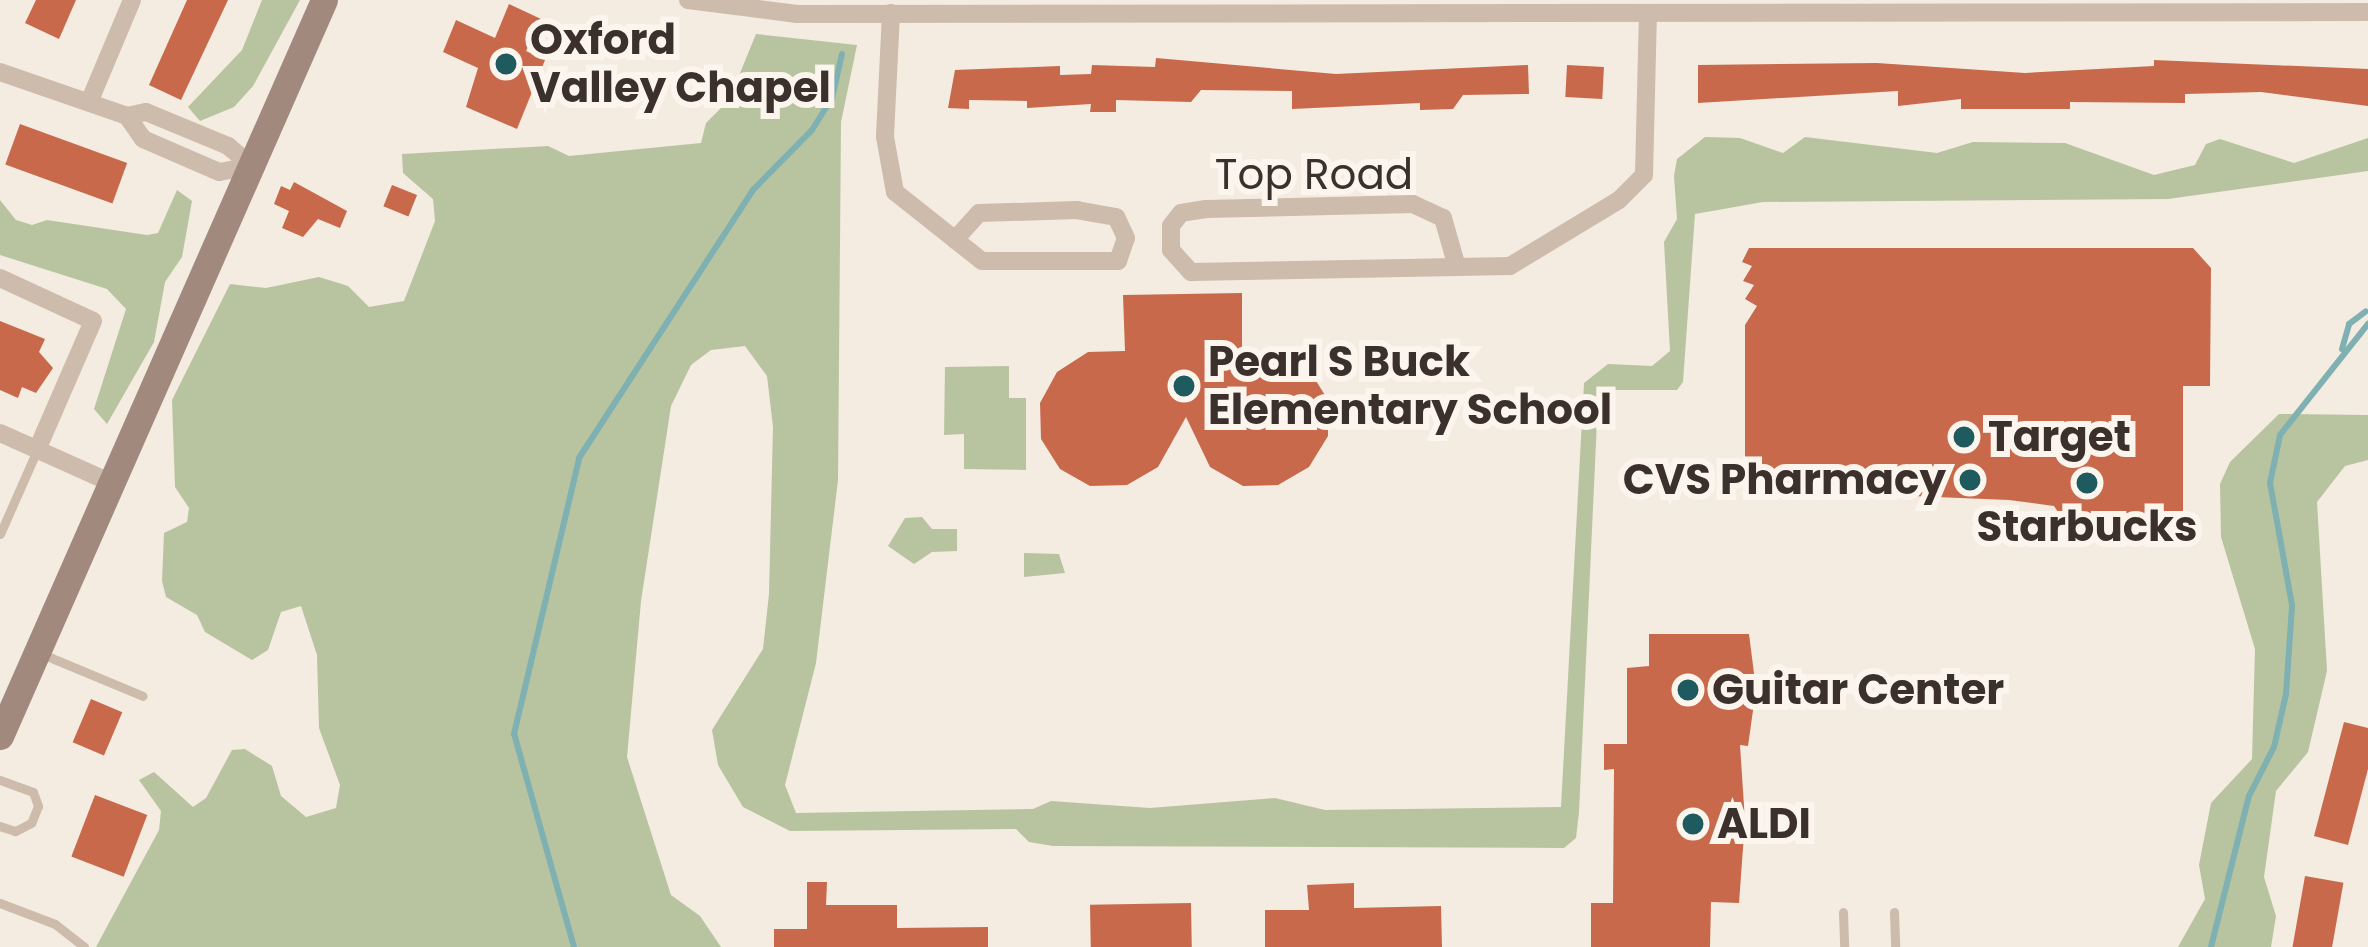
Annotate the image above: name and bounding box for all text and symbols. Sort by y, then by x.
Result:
place label: Oxford Valley Chapel [530,15,831,114]
marker: Oxford Valley Chapel [493,51,519,77]
street label: Top Road [1215,150,1413,200]
place label: Pearl S Buck Elementary School [1208,337,1612,436]
marker: Pearl S Buck Elementary School [1171,373,1197,399]
place label: Target [1988,412,2131,462]
marker: Target [1951,424,1977,450]
place label: CVS Pharmacy [1623,455,1946,505]
marker: CVS Pharmacy [1957,467,1983,493]
marker: Starbucks [2074,470,2100,496]
place label: Starbucks [1976,502,2198,552]
place label: Guitar Center [1712,665,2004,715]
marker: Guitar Center [1675,677,1701,703]
place label: ALDI [1717,799,1811,849]
marker: ALDI [1680,811,1706,837]

